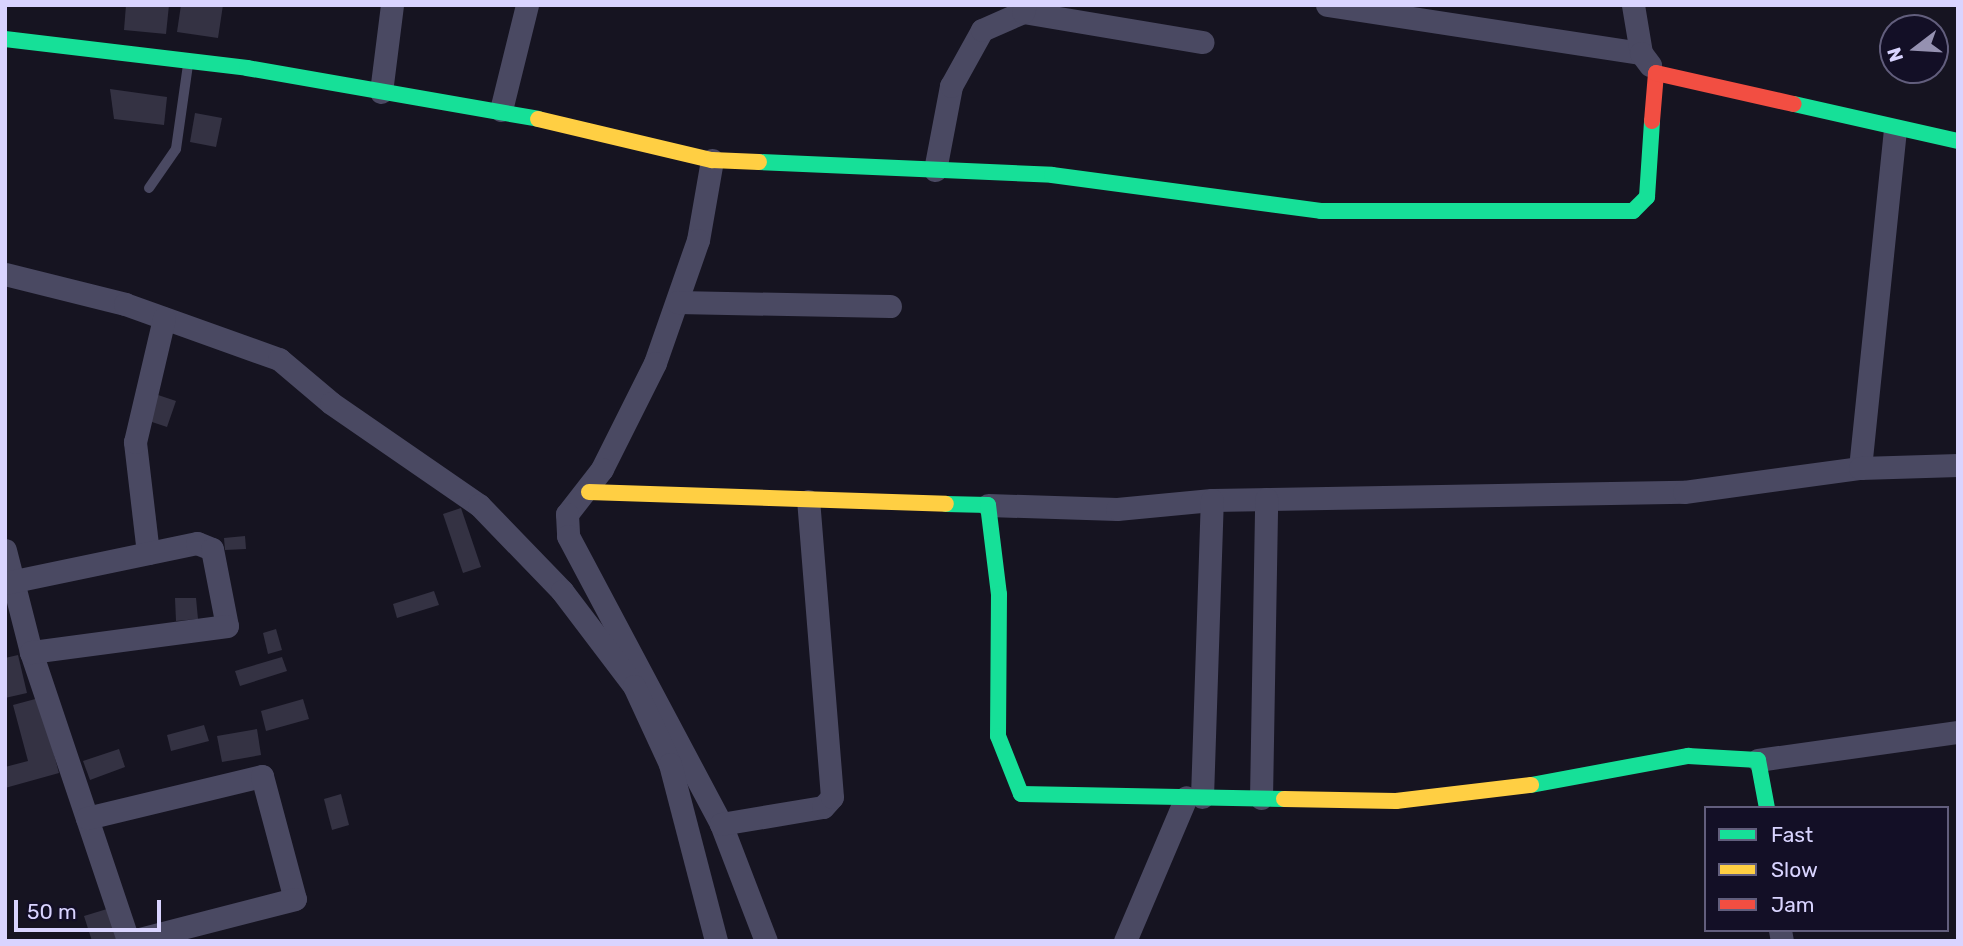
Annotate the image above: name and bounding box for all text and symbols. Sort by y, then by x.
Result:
north arrow [1879,14,1949,84]
text: N [1882,45,1908,65]
legend [1704,806,1949,932]
text: Fast [1771,822,1813,847]
text: Slow [1771,857,1818,882]
scale bar [18,886,164,930]
text: Jam [1771,892,1815,917]
text: 50 m [27,899,77,924]

